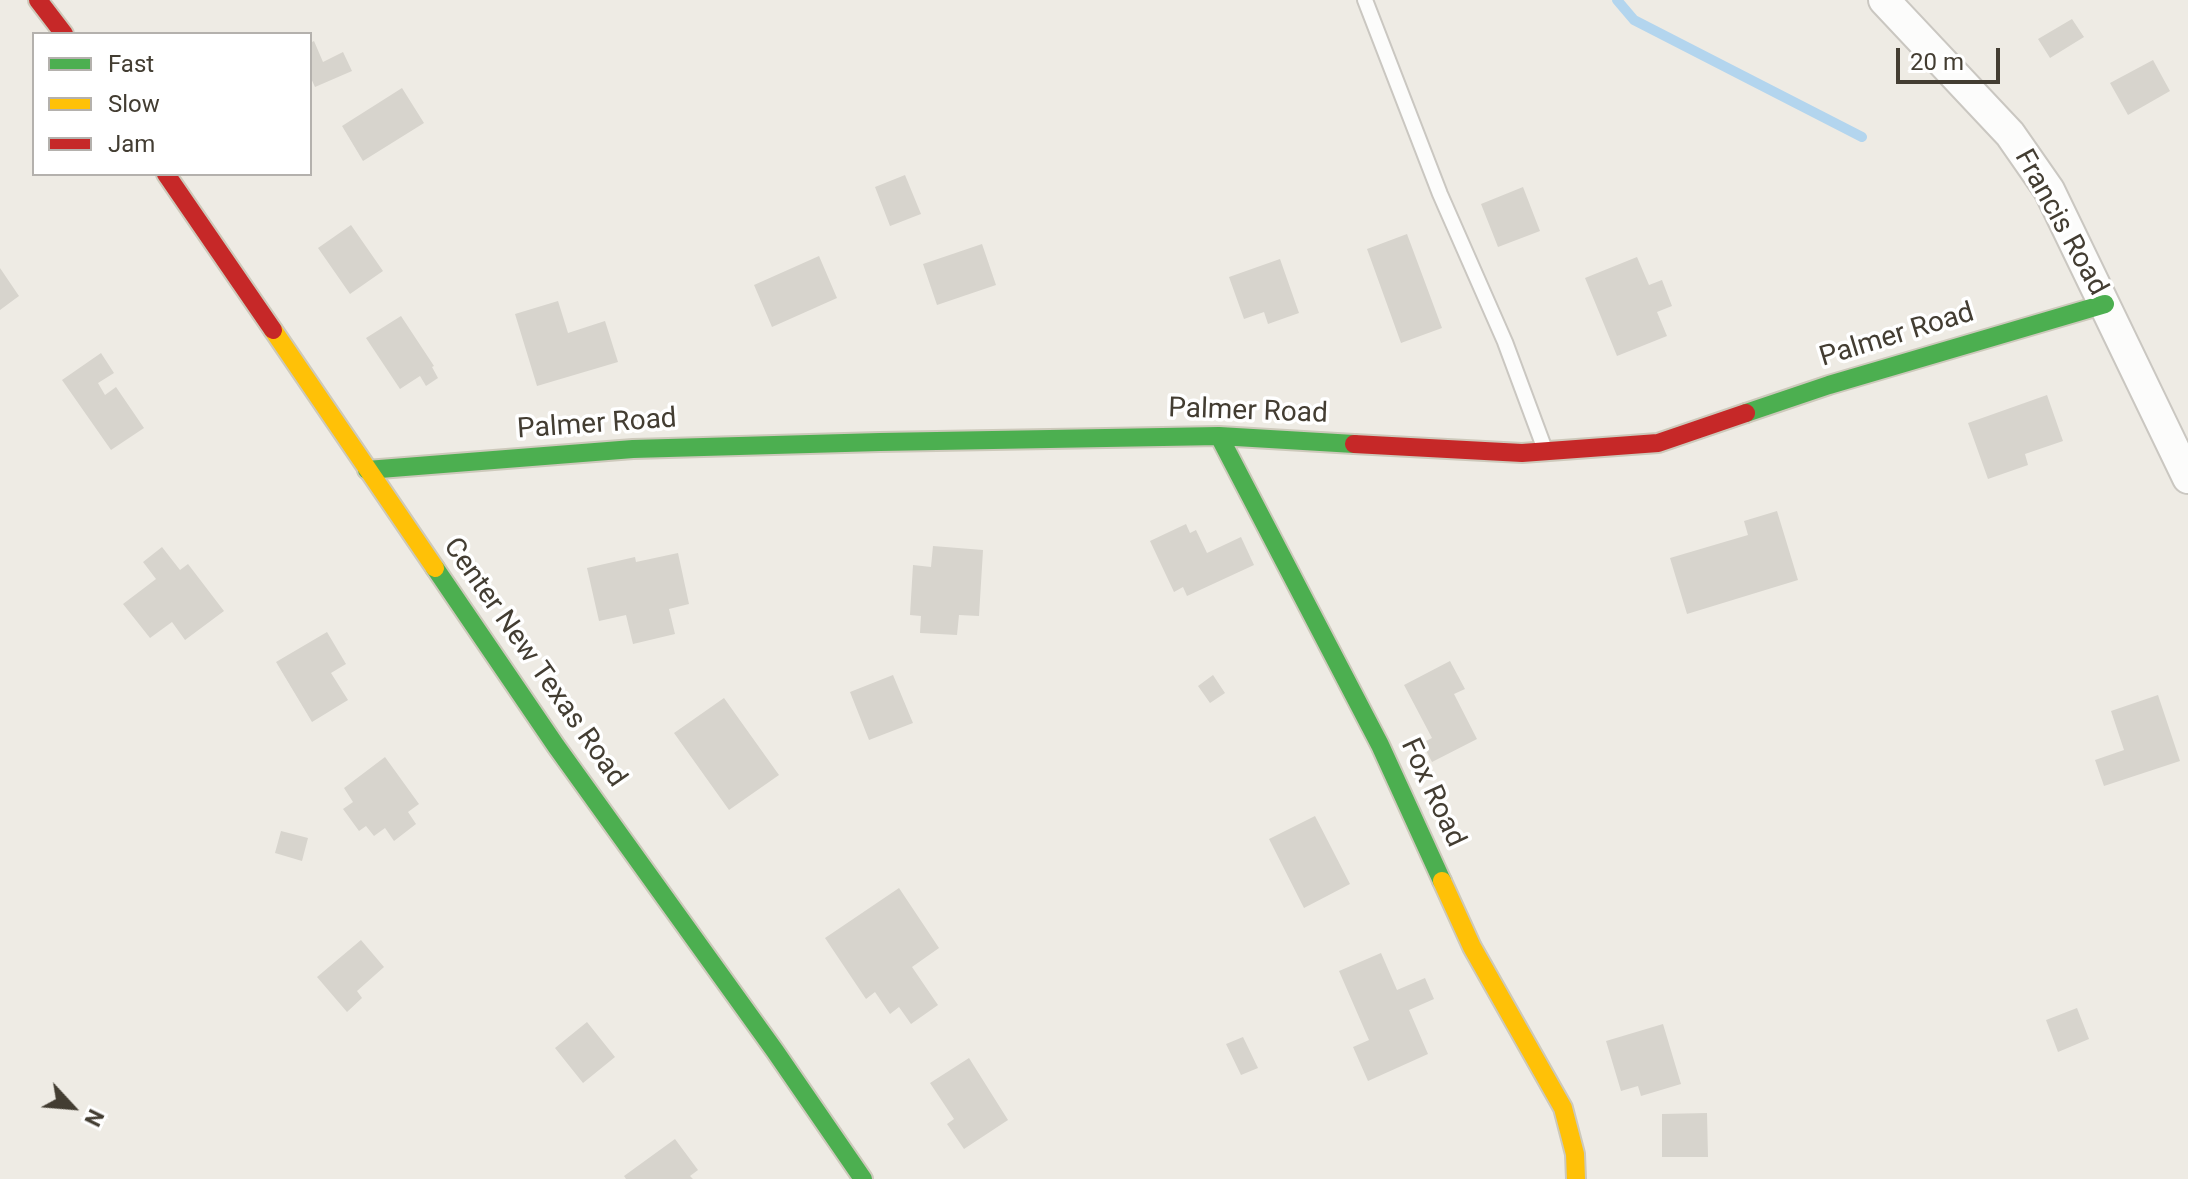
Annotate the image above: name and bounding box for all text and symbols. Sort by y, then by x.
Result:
legend [32,32,312,176]
scale bar [1900,32,2004,82]
text: 20 m [1910,48,1964,76]
text: Fast [108,50,154,78]
text: Slow [108,90,160,118]
text: Jam [108,130,155,158]
street label: Francis Road [2006,144,2114,302]
street label: Palmer Road [1816,297,1978,375]
street label: Palmer Road [1168,392,1328,432]
street label: Palmer Road [516,403,678,447]
street label: Center New Texas Road [435,532,633,794]
street label: Fox Road [1392,733,1472,853]
north arrow [32,1067,112,1147]
text: N [79,1105,109,1130]

